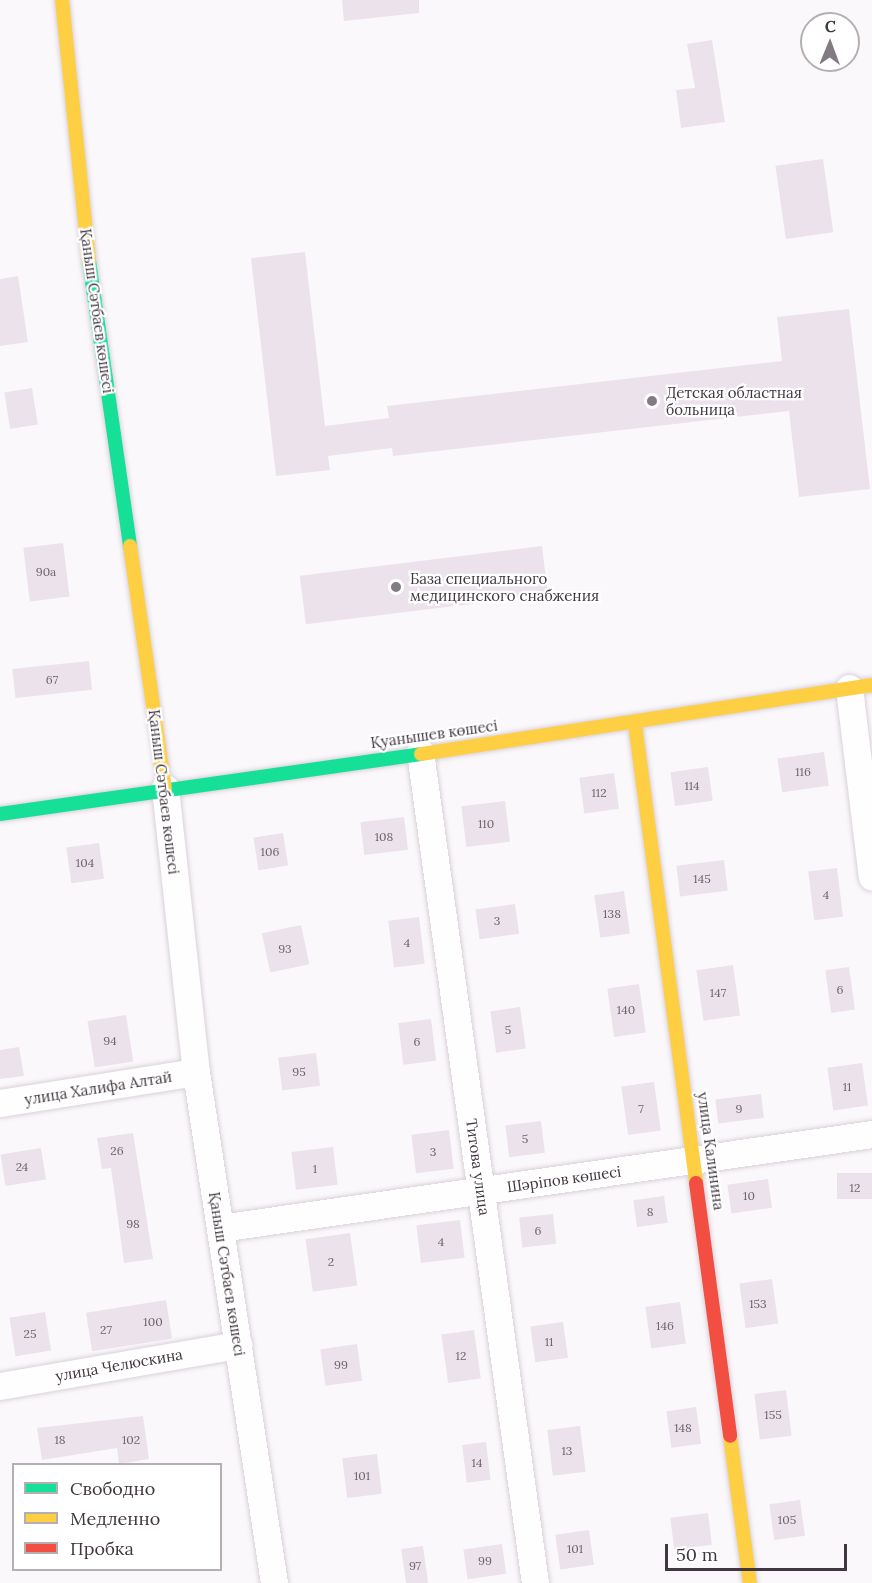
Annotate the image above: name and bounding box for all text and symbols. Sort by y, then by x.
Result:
north arrow [800,12,860,72]
text: С [825,16,836,36]
street label: Қаныш Сәтбаев көшесі [77,228,117,394]
place label: Детская областная больница [666,383,802,418]
marker: Детская областная больница [643,392,661,410]
house number: 90а [36,565,56,579]
place label: База специального медицинского снабжения [410,569,599,604]
marker: База специального медицинского снабжения [387,578,405,596]
house number: 67 [46,673,58,687]
street label: Қаныш Сәтбаев көшесі [145,708,183,876]
street label: Қуанышев көшесі [369,716,499,752]
house number: 116 [795,765,811,779]
house number: 114 [684,779,700,793]
house number: 112 [591,786,607,800]
house number: 110 [478,817,494,831]
house number: 108 [375,830,393,844]
house number: 106 [261,845,279,859]
house number: 104 [76,856,94,870]
house number: 145 [693,872,711,886]
house number: 4 [823,888,829,902]
house number: 138 [603,907,621,921]
house number: 3 [494,914,500,928]
house number: 4 [404,936,410,950]
house number: 93 [278,942,292,956]
house number: 6 [837,983,843,997]
house number: 147 [710,986,726,1000]
house number: 140 [617,1003,635,1017]
house number: 5 [505,1023,511,1037]
house number: 94 [103,1034,117,1048]
house number: 6 [414,1035,420,1049]
house number: 95 [292,1065,306,1079]
street label: улица Халифа Алтай [23,1067,173,1109]
house number: 11 [843,1080,851,1094]
street label: улица Калинина [694,1091,728,1211]
house number: 7 [638,1102,644,1116]
house number: 9 [736,1102,742,1116]
street label: Титова улица [462,1117,494,1217]
house number: 5 [522,1132,528,1146]
house number: 26 [110,1144,124,1158]
house number: 3 [430,1145,436,1159]
house number: 24 [16,1160,28,1174]
house number: 1 [313,1162,317,1176]
street label: Шәріпов көшесі [506,1162,622,1196]
house number: 12 [850,1181,860,1195]
house number: 10 [743,1189,755,1203]
street label: Қаныш Сәтбаев көшесі [205,1191,249,1357]
house number: 8 [647,1205,653,1219]
house number: 98 [126,1217,140,1231]
house number: 6 [535,1224,541,1238]
house number: 4 [438,1235,444,1249]
house number: 2 [328,1255,334,1269]
house number: 153 [749,1297,767,1311]
house number: 100 [143,1315,163,1329]
house number: 146 [656,1319,674,1333]
house number: 27 [100,1323,112,1337]
house number: 25 [24,1327,36,1341]
house number: 11 [545,1335,553,1349]
street label: улица Челюскина [54,1345,184,1385]
house number: 12 [456,1349,466,1363]
house number: 99 [334,1358,348,1372]
house number: 155 [764,1408,782,1422]
house number: 148 [674,1421,692,1435]
house number: 18 [54,1433,66,1447]
house number: 102 [122,1433,140,1447]
house number: 13 [561,1444,573,1458]
house number: 14 [472,1456,482,1470]
legend [12,1463,222,1571]
house number: 101 [354,1469,370,1483]
text: Свободно [70,1477,155,1500]
text: Медленно [70,1507,160,1530]
house number: 105 [778,1513,796,1527]
scale bar [668,1532,850,1570]
text: Пробка [70,1537,134,1560]
house number: 101 [567,1542,583,1556]
text: 50 m [676,1543,718,1566]
house number: 99 [478,1554,492,1568]
house number: 97 [409,1559,421,1573]

